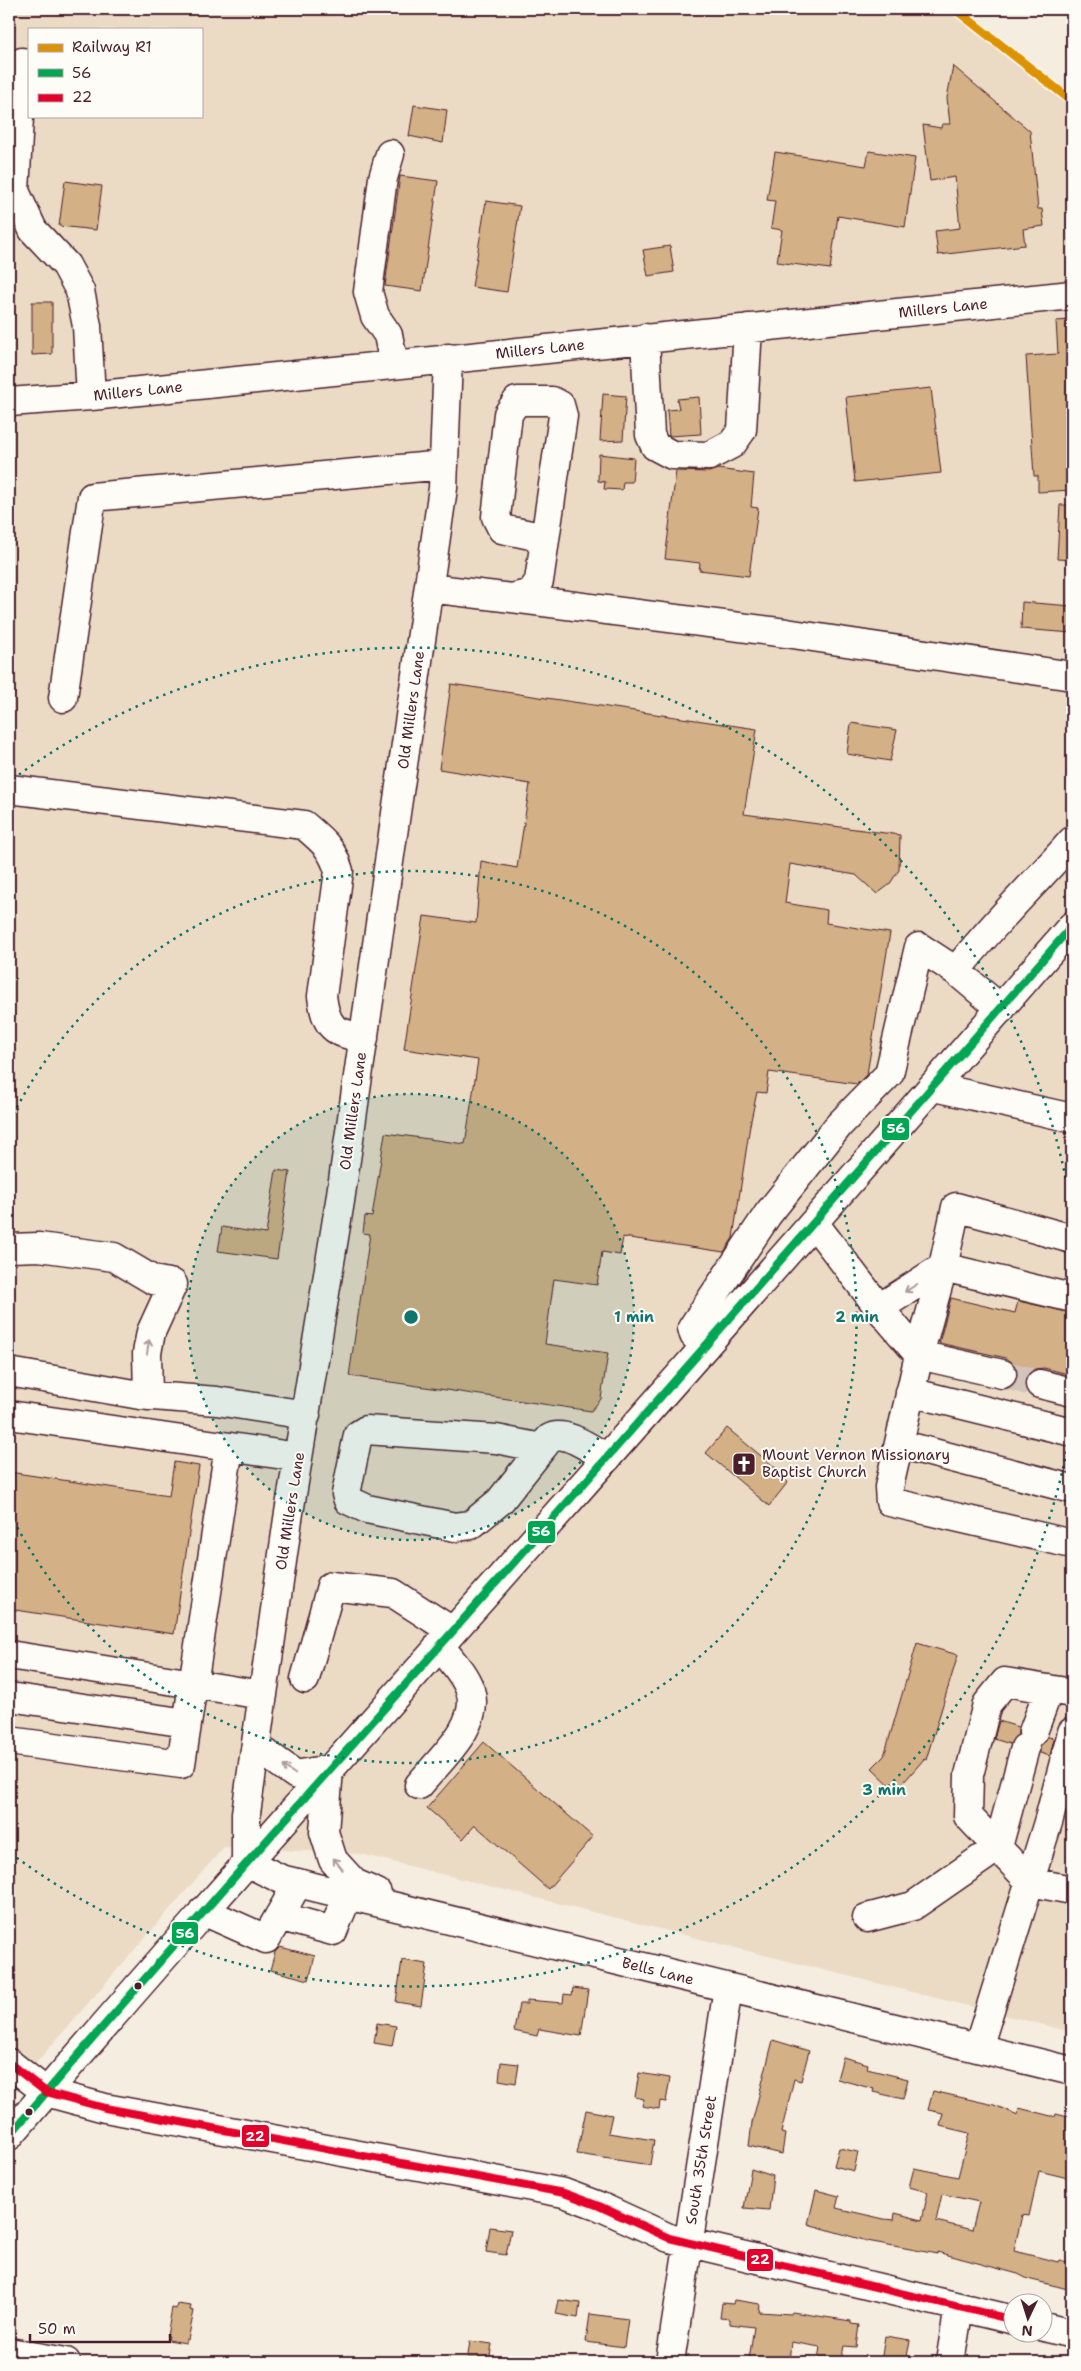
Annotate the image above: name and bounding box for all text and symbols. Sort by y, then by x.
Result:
legend [28,28,202,118]
text: Railway R1 [72,37,152,57]
text: 56 [72,63,91,83]
text: 22 [72,87,92,107]
street label: Millers Lane [897,293,989,323]
street label: Millers Lane [494,334,586,364]
street label: Millers Lane [92,376,184,406]
street label: Old Millers Lane [393,649,429,771]
street label: Old Millers Lane [335,1050,371,1172]
line badge: 56 [881,1117,910,1141]
text: 56 [887,1119,905,1137]
one-way arrow [904,1283,918,1293]
text: 1 min [614,1307,654,1327]
text: 2 min [835,1307,879,1327]
centre of rings [402,1308,420,1326]
one-way arrow [144,1339,154,1355]
place label: Mount Vernon Missionary Baptist Church [762,1445,950,1482]
street label: Old Millers Lane [271,1450,309,1572]
church icon: Mount Vernon Missionary Baptist Church [731,1451,757,1477]
line badge: 56 [527,1520,556,1544]
text: 56 [532,1522,550,1540]
one-way arrow [282,1765,296,1775]
text: 3 min [862,1780,906,1800]
one-way arrow [333,1858,344,1871]
line badge: 56 [171,1921,199,1945]
text: 56 [176,1924,194,1942]
street label: Bells Lane [620,1952,696,1990]
unlabelled marker [133,1981,143,1991]
street label: South 35th Street [681,2094,721,2226]
unlabelled marker [24,2107,34,2117]
line badge: 22 [241,2124,270,2148]
text: 22 [245,2127,265,2145]
line badge: 22 [746,2248,774,2272]
text: 22 [750,2250,770,2268]
north arrow [1004,2294,1054,2344]
scale bar [30,2311,170,2343]
text: 50 m [38,2319,76,2339]
text: N [1021,2322,1033,2340]

